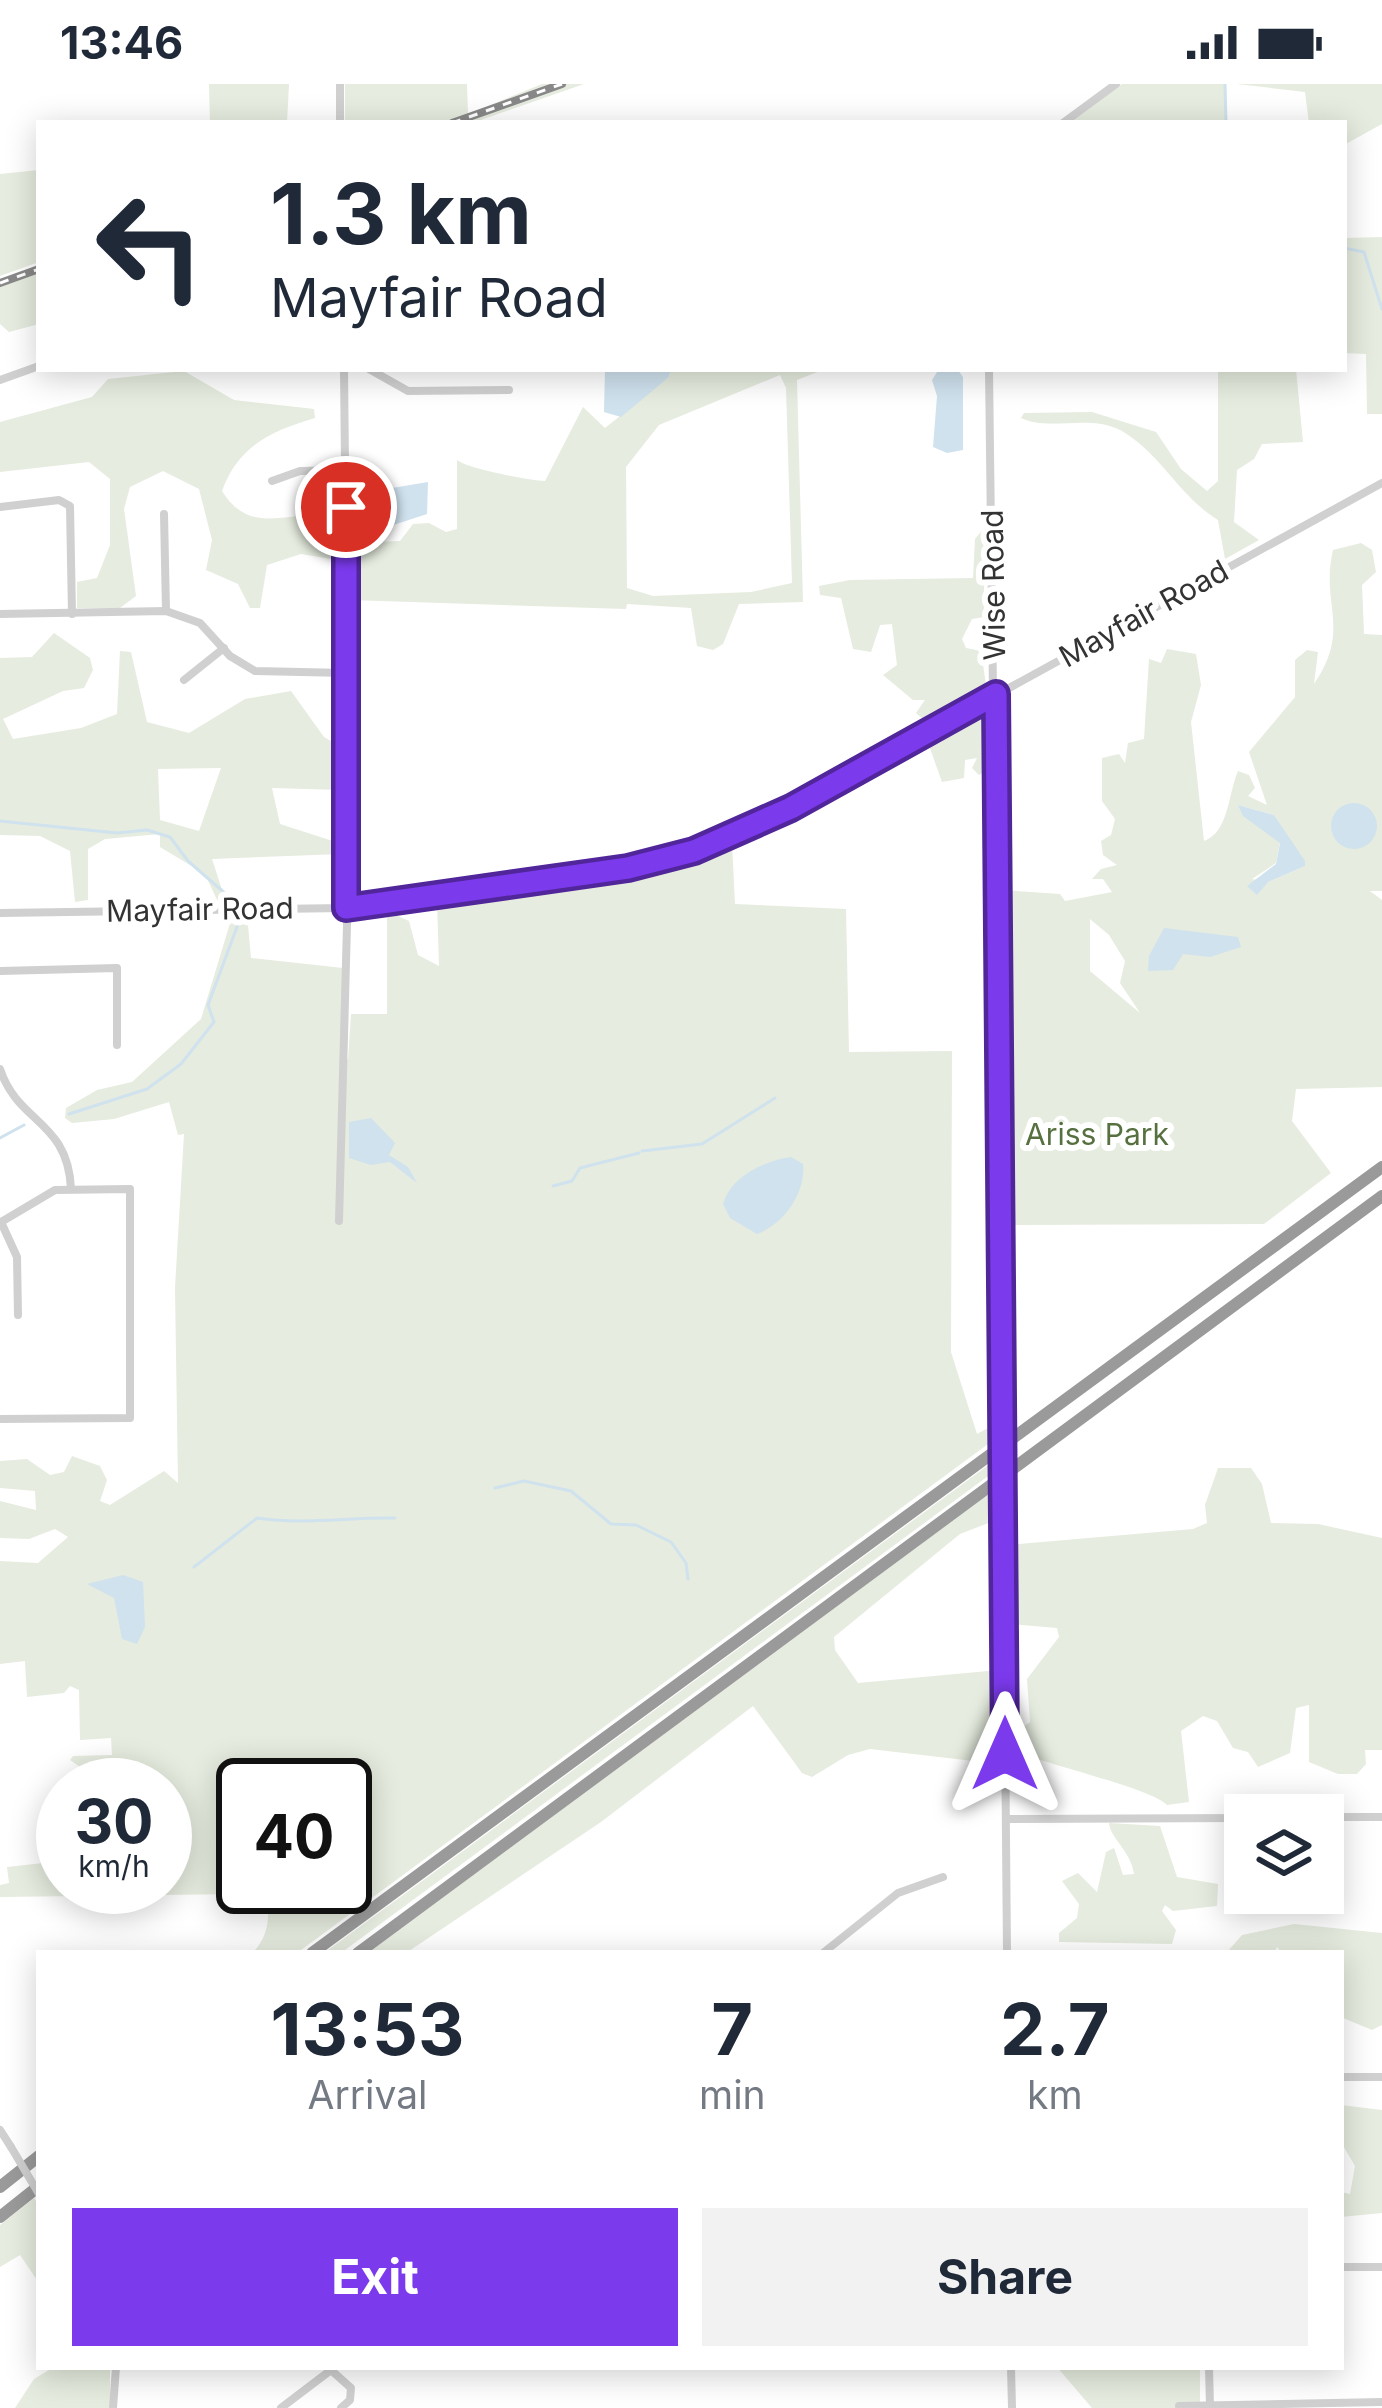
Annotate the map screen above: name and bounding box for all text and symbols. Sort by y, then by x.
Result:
text: 13:46 [60,15,183,70]
text: 1.3 km [270,163,532,264]
icon: left [72,168,228,324]
text: Mayfair Road [270,265,608,330]
pin [295,456,397,558]
icon: arrive [313,474,379,540]
street label: Wise Road [974,509,1012,661]
street label: Mayfair Road [1053,552,1234,674]
street label: Mayfair Road [106,889,294,929]
park label: Ariss Park [1025,1116,1170,1152]
position arrow [942,1691,1068,1817]
speed limit sign: 40 [216,1758,372,1914]
text: 30 [74,1785,154,1857]
map controls [1224,1794,1344,1914]
button: layers [1224,1794,1344,1914]
text: km/h [78,1848,150,1884]
text: 13:53 [270,1985,465,2072]
text: 7 [711,1985,753,2072]
text: 2.7 [1000,1985,1110,2072]
text: Arrival [307,2071,427,2118]
text: min [699,2071,766,2118]
text: km [1027,2071,1083,2118]
button: Exit [72,2208,678,2346]
button: Share [702,2208,1308,2346]

